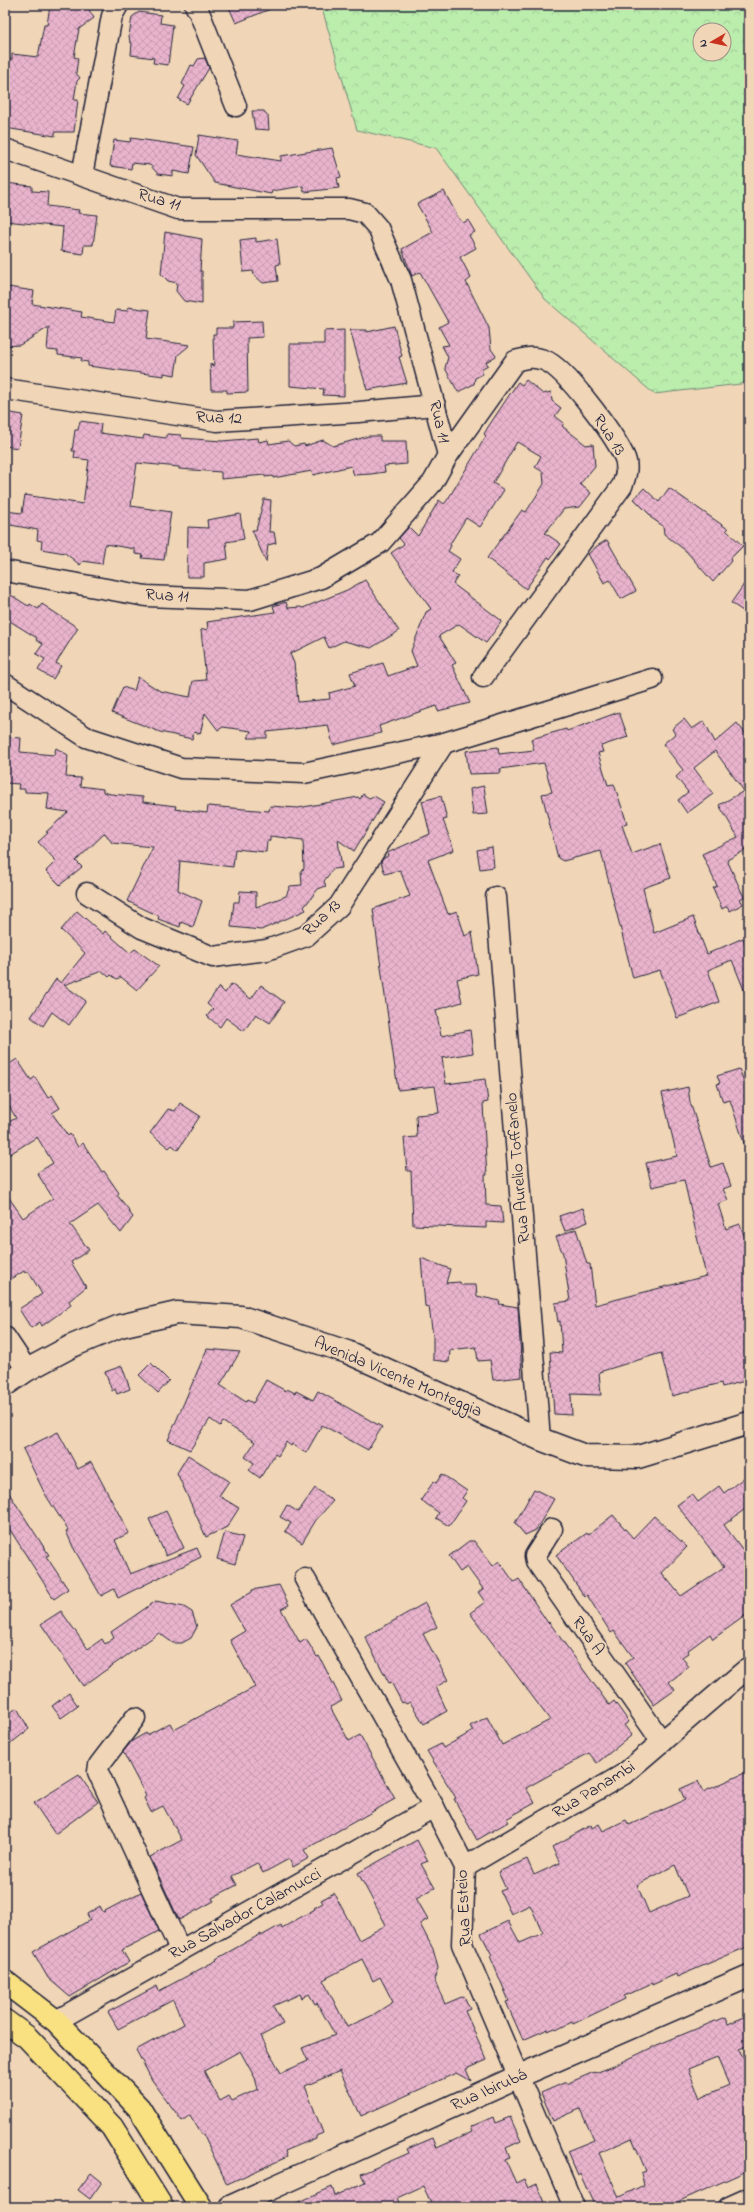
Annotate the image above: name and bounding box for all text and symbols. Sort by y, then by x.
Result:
north arrow [692,22,732,62]
text: N [695,38,712,48]
street label: Rua 11 [135,182,184,218]
street label: Rua 11 [422,398,457,447]
street label: Rua 12 [195,405,243,431]
street label: Rua 13 [586,409,632,461]
street label: Rua 11 [145,582,190,610]
street label: Rua 13 [297,894,347,942]
street label: Rua Aurelio Toffanelo [499,1091,537,1245]
street label: Avenida Vicente Monteggia [309,1330,486,1426]
street label: Rua A [565,1611,611,1661]
street label: Rua Panambi [548,1755,640,1825]
street label: Rua Salvador Calamucci [164,1862,326,1966]
street label: Rua Esteio [450,1869,478,1947]
street label: Rua Ibirubá [447,2062,531,2118]

